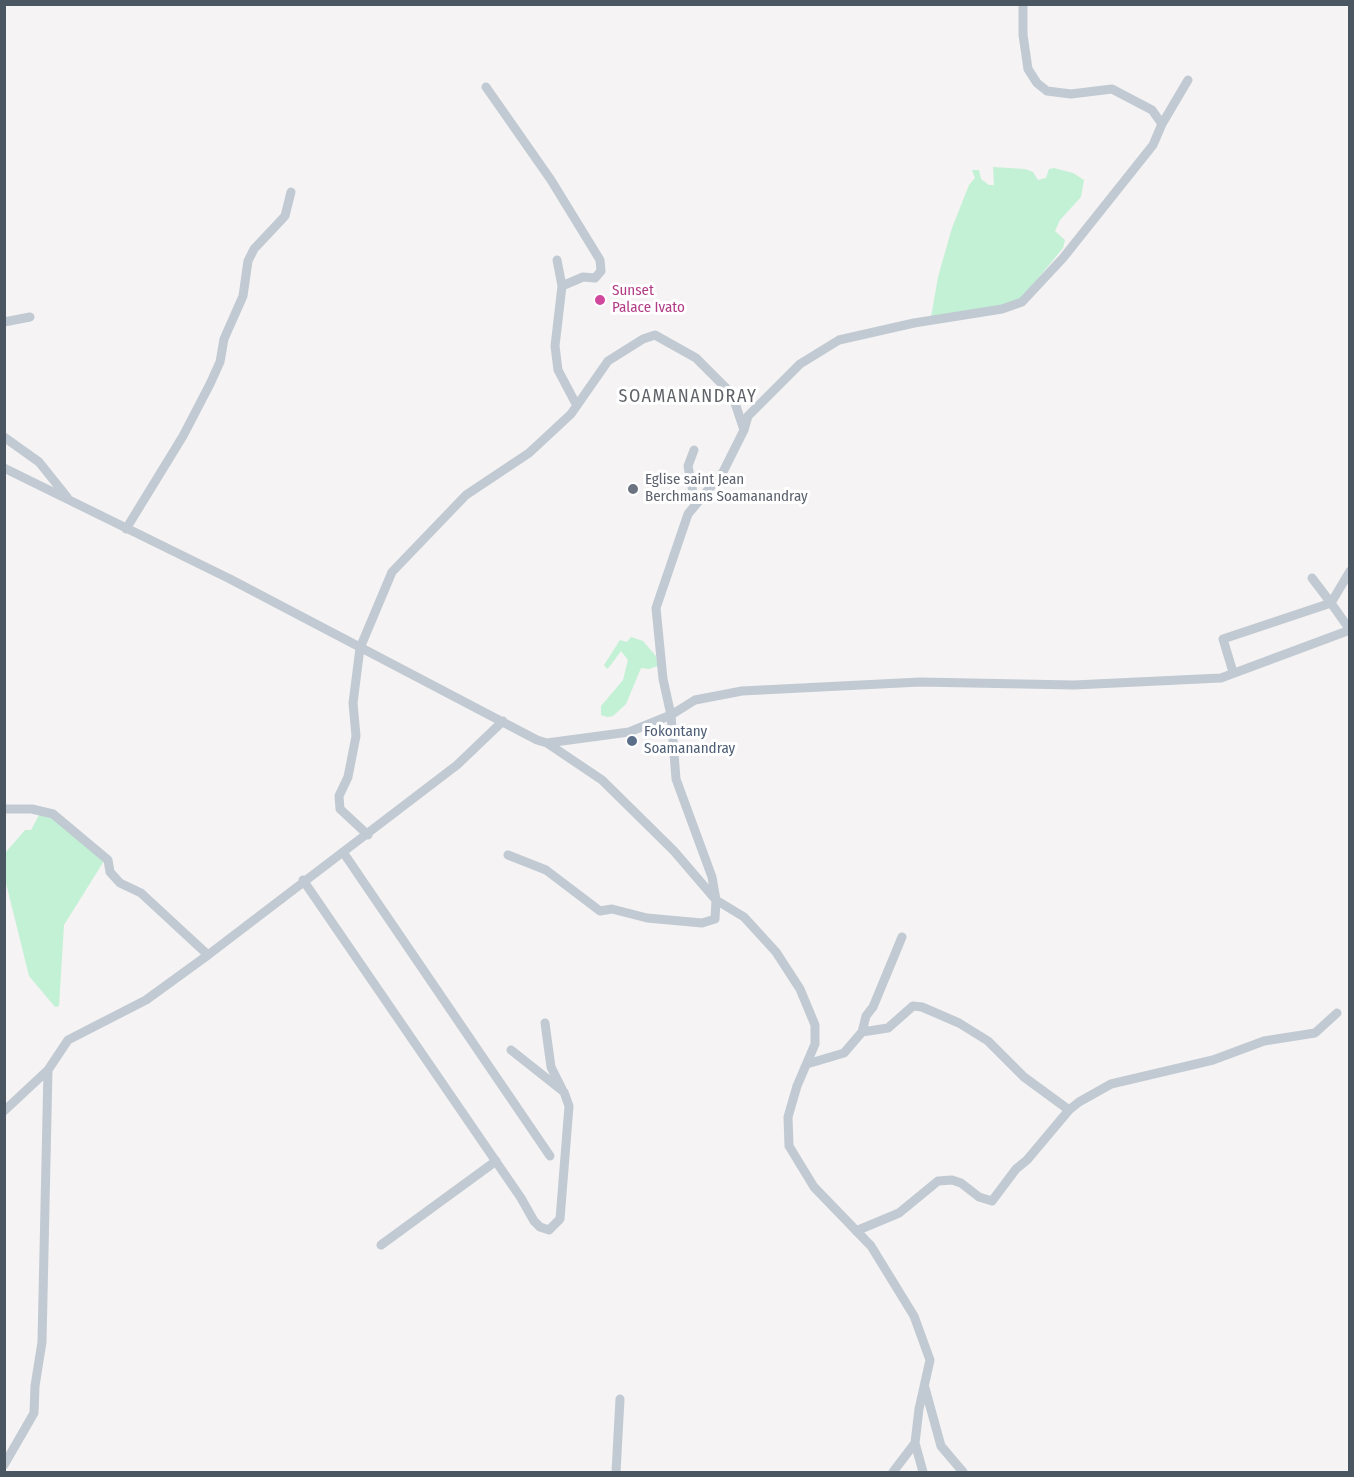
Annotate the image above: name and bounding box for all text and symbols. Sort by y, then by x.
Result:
place label: Sunset Palace Ivato [612,282,685,317]
marker: Sunset Palace Ivato [593,293,607,307]
district label: SOAMANANDRAY [619,386,757,408]
place label: Eglise saint Jean Berchmans Soamanandray [645,471,808,506]
marker: Eglise saint Jean Berchmans Soamanandray [626,482,640,496]
place label: Fokontany Soamanandray [644,723,735,758]
marker: Fokontany Soamanandray [625,734,639,748]

